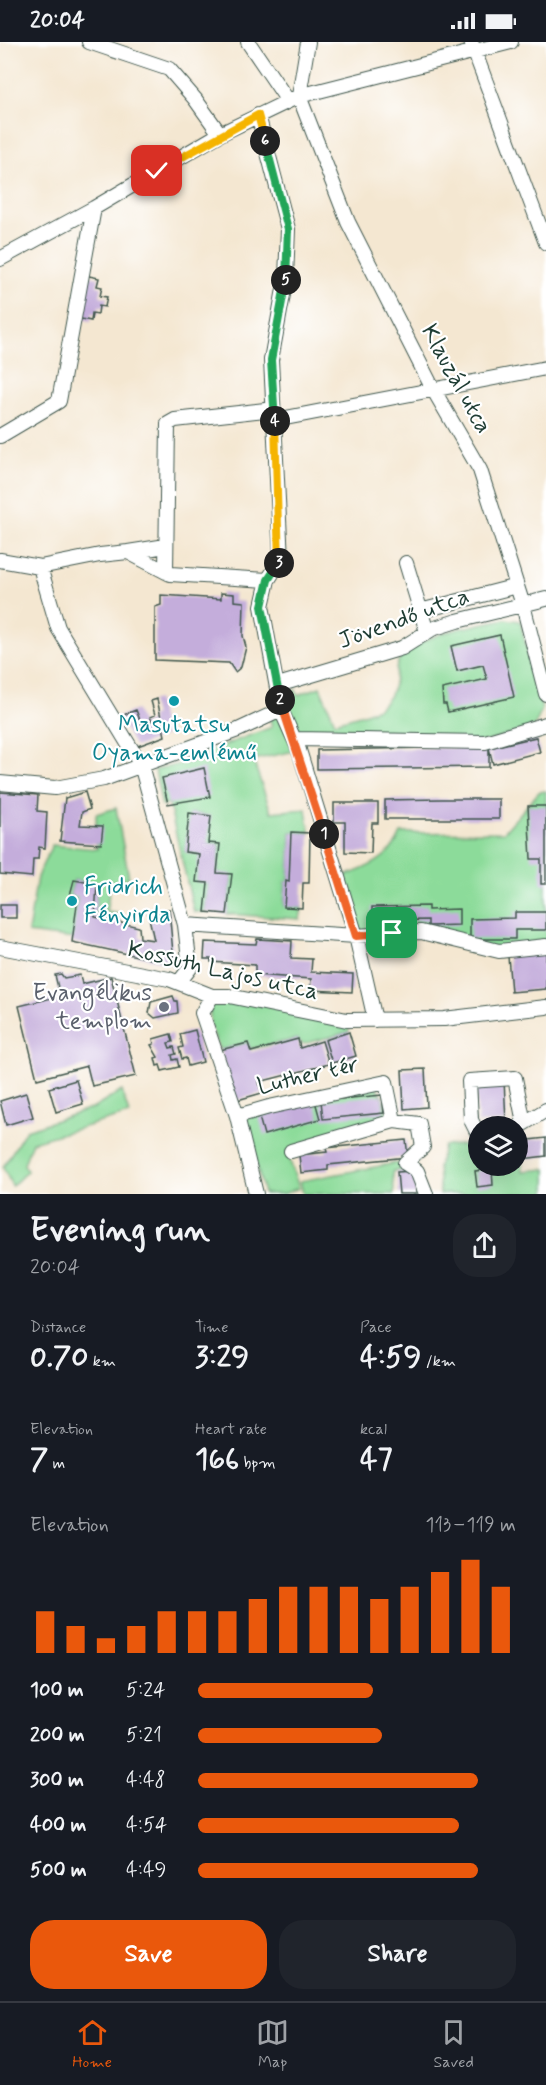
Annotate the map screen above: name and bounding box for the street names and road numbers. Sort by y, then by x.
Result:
street label: Klauzál utca [413,319,499,439]
street label: Jövendő utca [334,581,474,657]
street label: Kossuth Lajos utca [124,934,322,1008]
street label: Luther tér [254,1049,362,1103]

